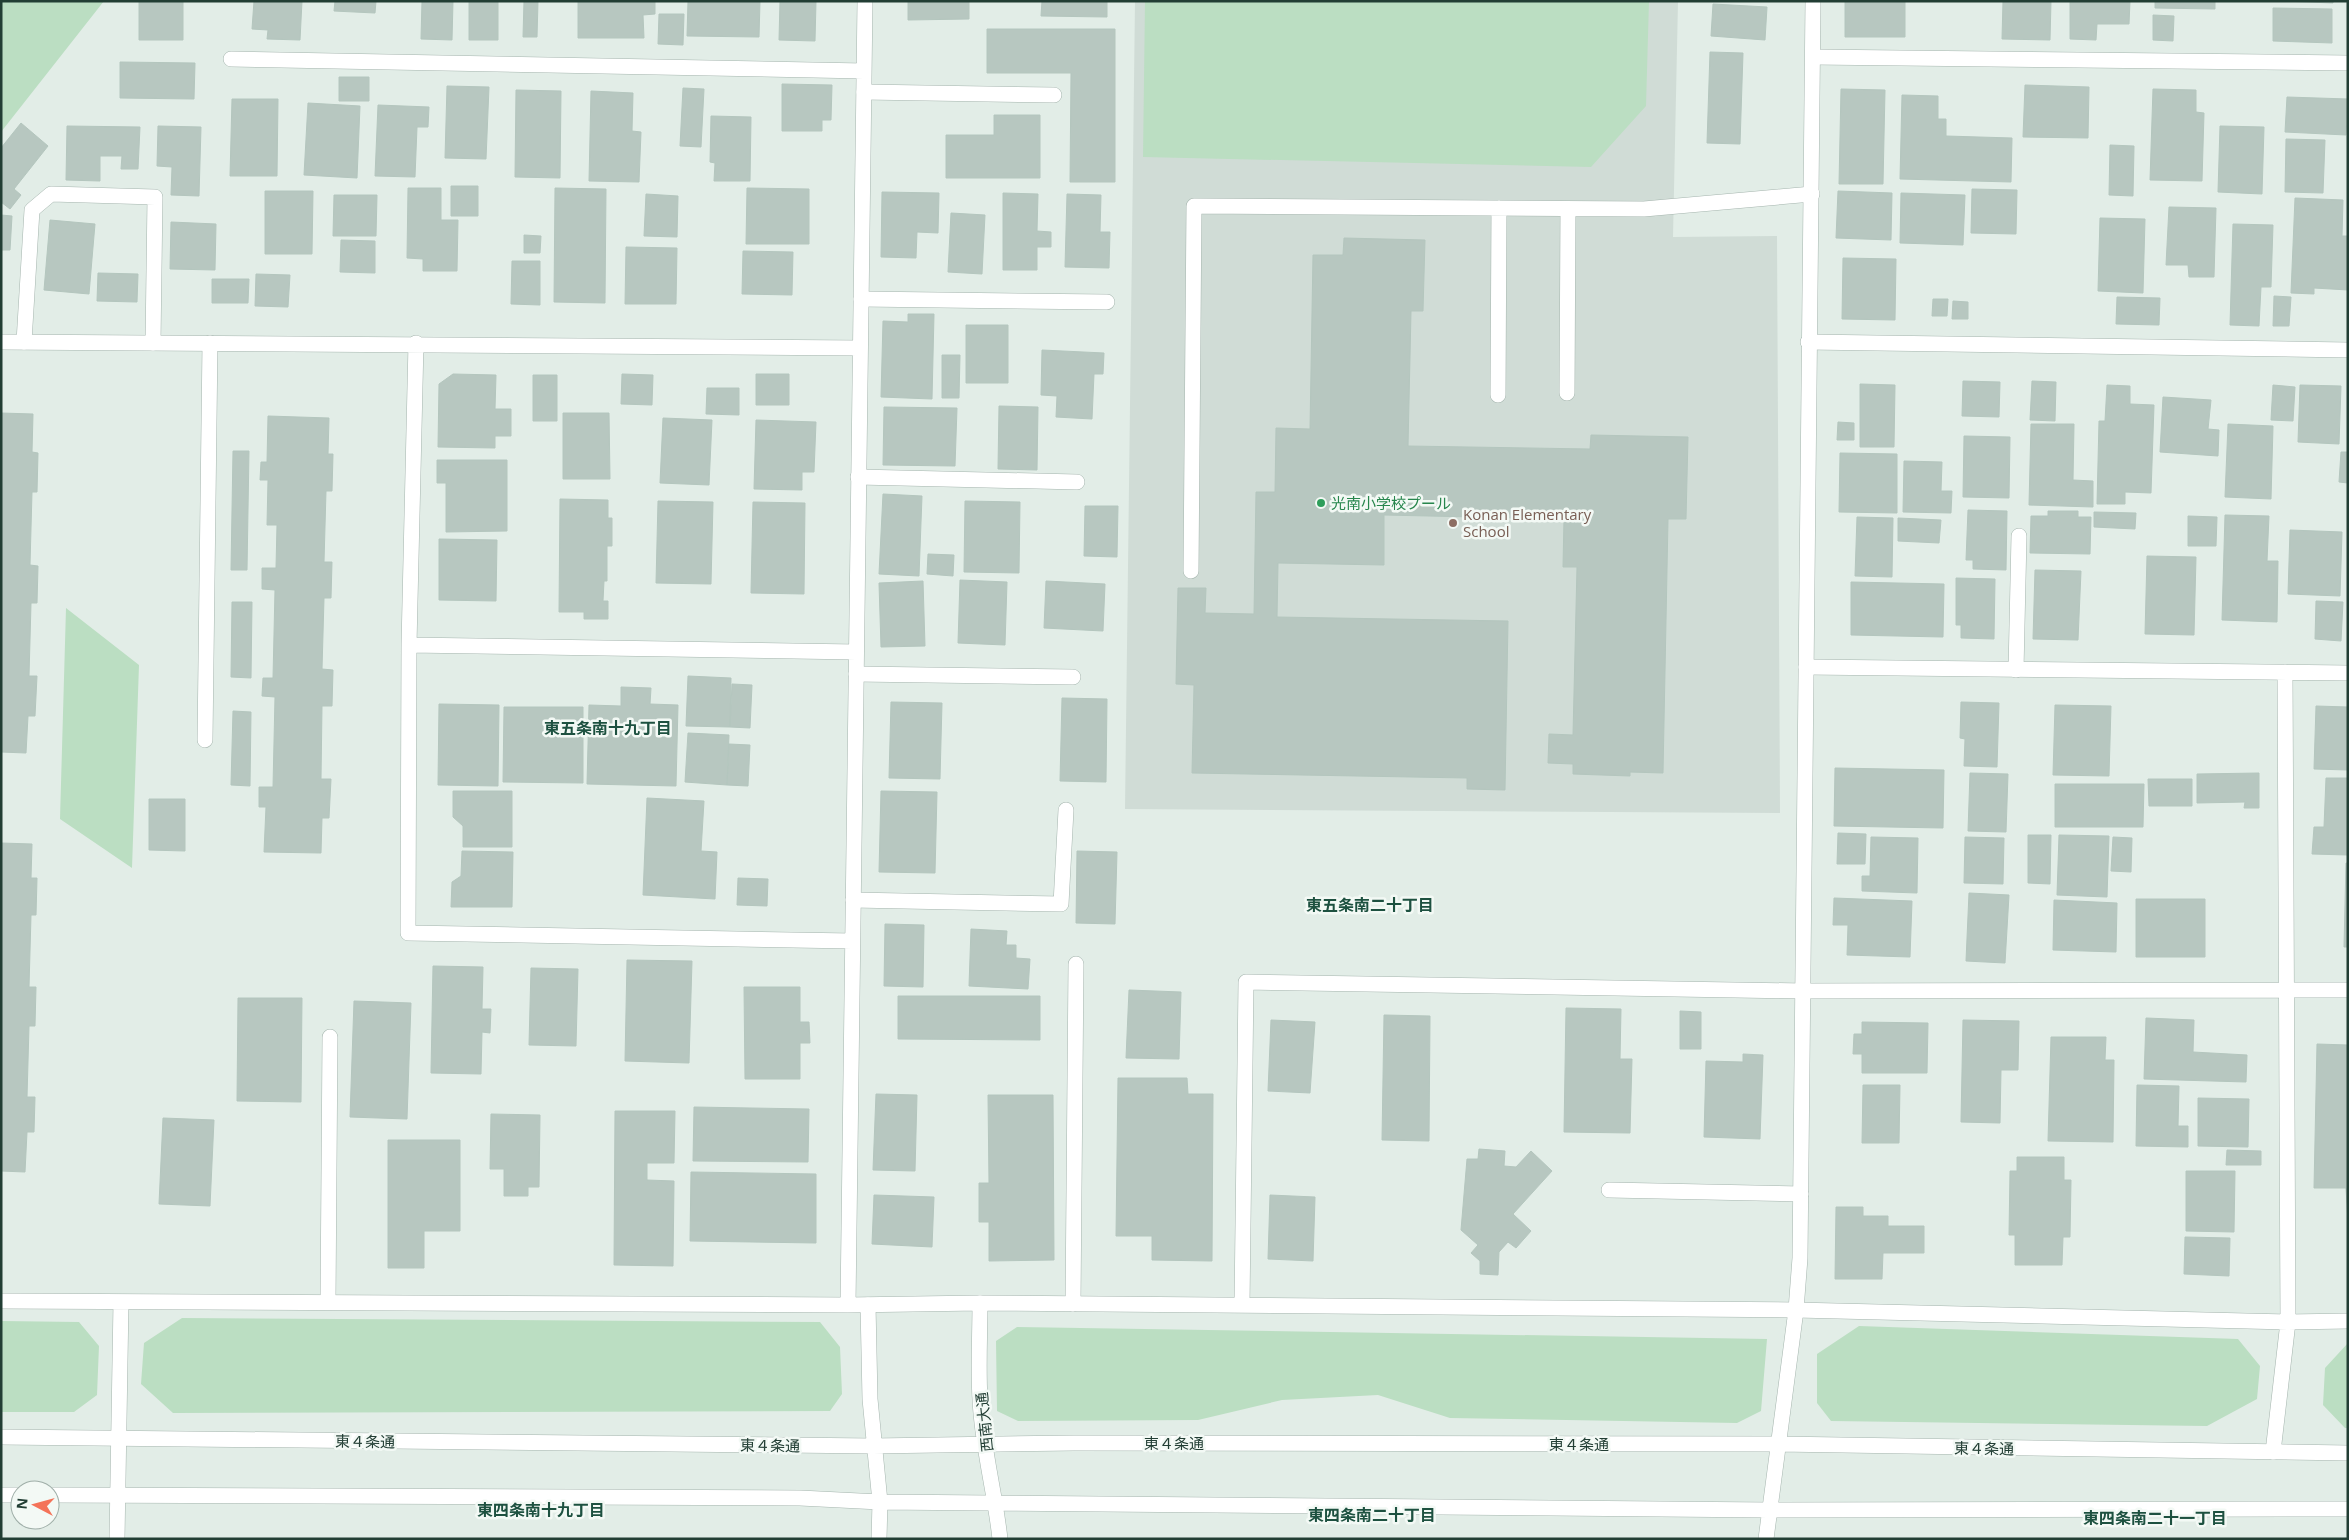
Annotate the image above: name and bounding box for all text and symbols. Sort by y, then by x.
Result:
place label: 光南小学校プール [1331,493,1451,513]
marker: 光南小学校プール [1315,497,1327,509]
place label: Konan Elementary School [1463,504,1592,541]
marker: Konan Elementary School [1447,517,1459,529]
district label: 東五条南十九丁目 [544,717,672,739]
district label: 東五条南二十丁目 [1306,894,1434,916]
street label: 西南大通 [971,1391,997,1453]
street label: 東４条通 [335,1430,395,1452]
street label: 東４条通 [1144,1433,1204,1453]
street label: 東４条通 [740,1434,800,1456]
street label: 東４条通 [1549,1434,1609,1454]
street label: 東４条通 [1954,1437,2014,1459]
north arrow [10,1480,60,1530]
text: N [12,1497,32,1510]
district label: 東四条南十九丁目 [477,1499,605,1521]
district label: 東四条南二十丁目 [1308,1504,1436,1526]
district label: 東四条南二十一丁目 [2083,1507,2227,1529]

